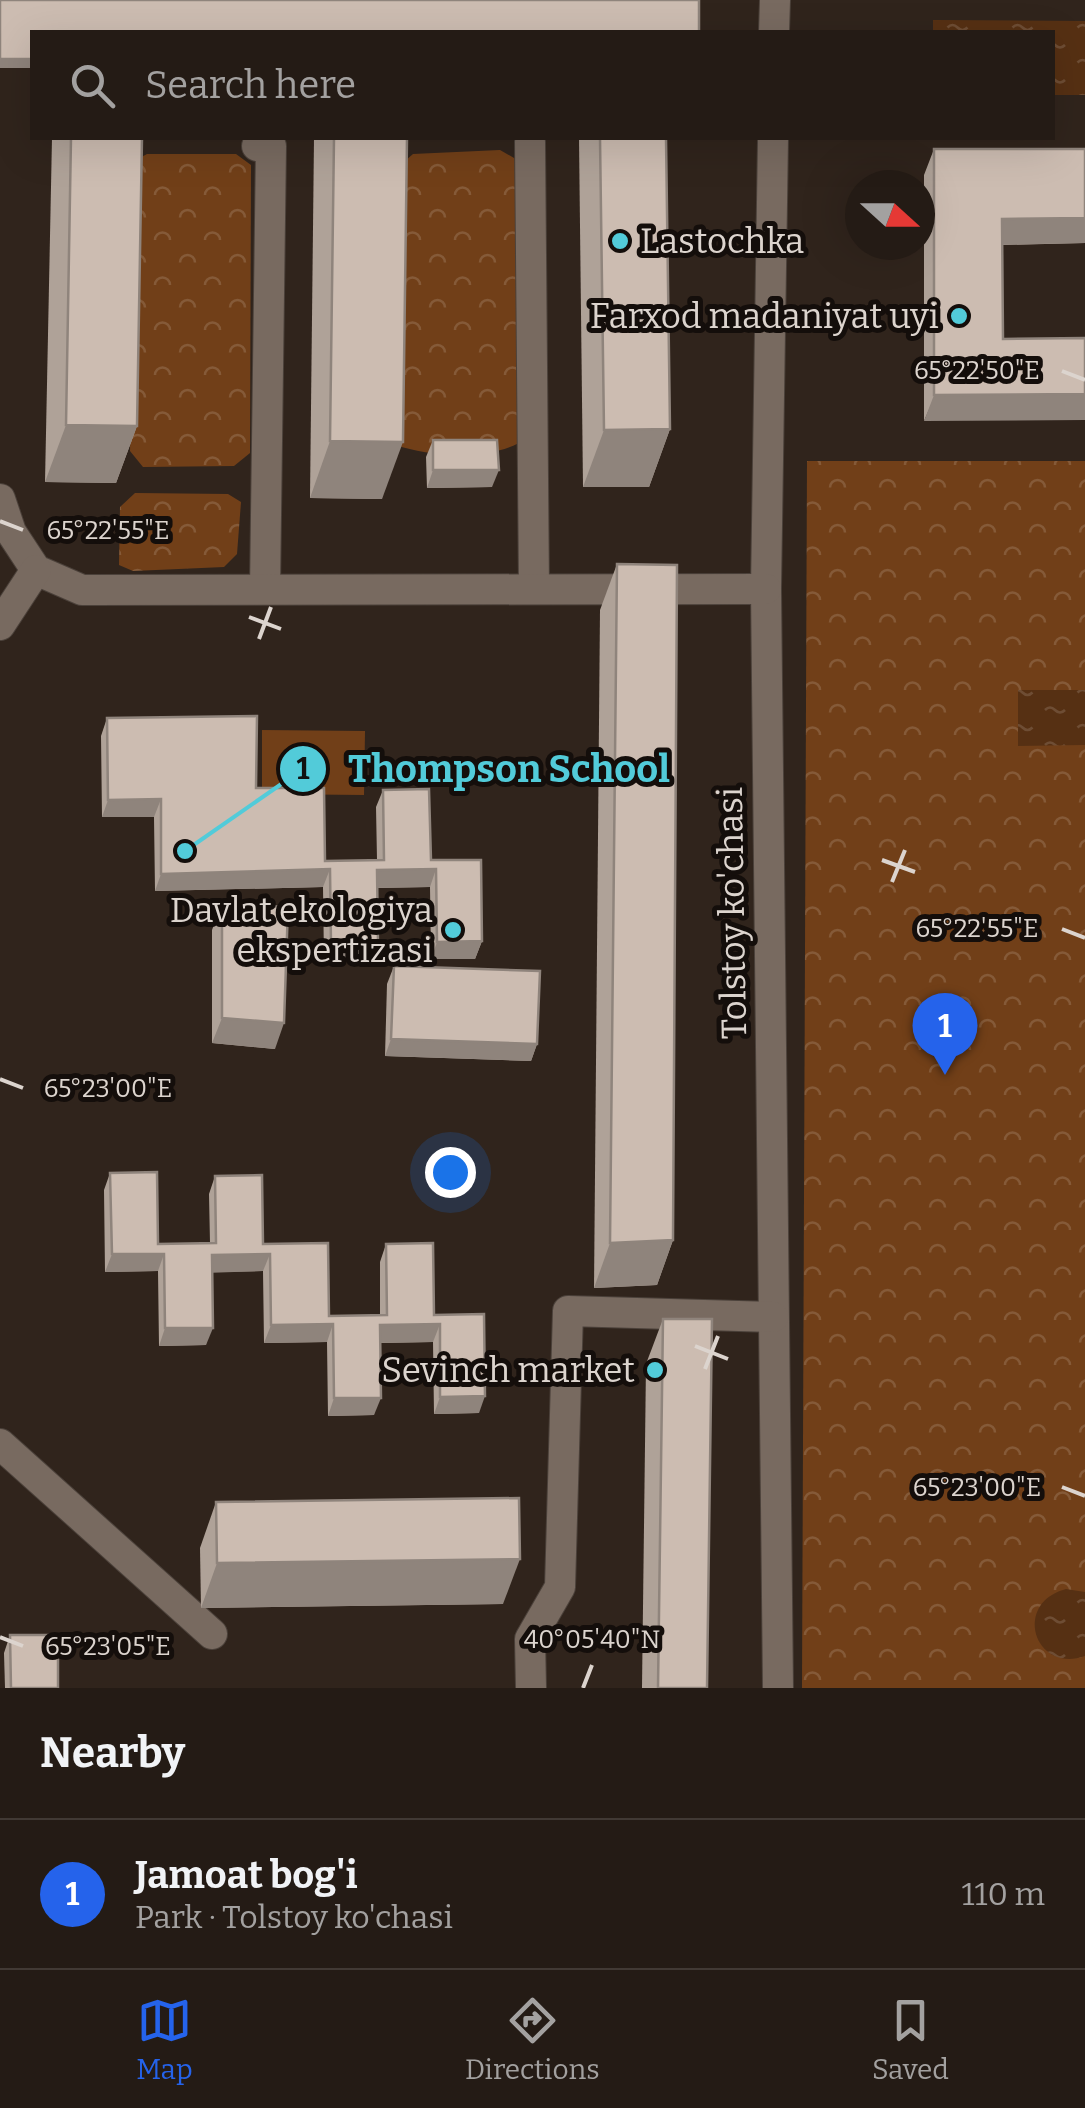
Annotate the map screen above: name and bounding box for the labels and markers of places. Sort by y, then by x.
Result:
place label: Lastochka [640,220,804,262]
marker: Lastochka [609,230,631,252]
place label: Farxod madaniyat uyi [590,295,939,337]
marker: Farxod madaniyat uyi [948,305,970,327]
callout: Thompson School [278,735,690,803]
place label: Davlat ekologiya ekspertizasi [170,889,433,971]
marker: Davlat ekologiya ekspertizasi [442,919,464,941]
pin: 1 [912,992,978,1075]
place label: Sevinch market [381,1349,635,1391]
marker: Sevinch market [644,1359,666,1381]

